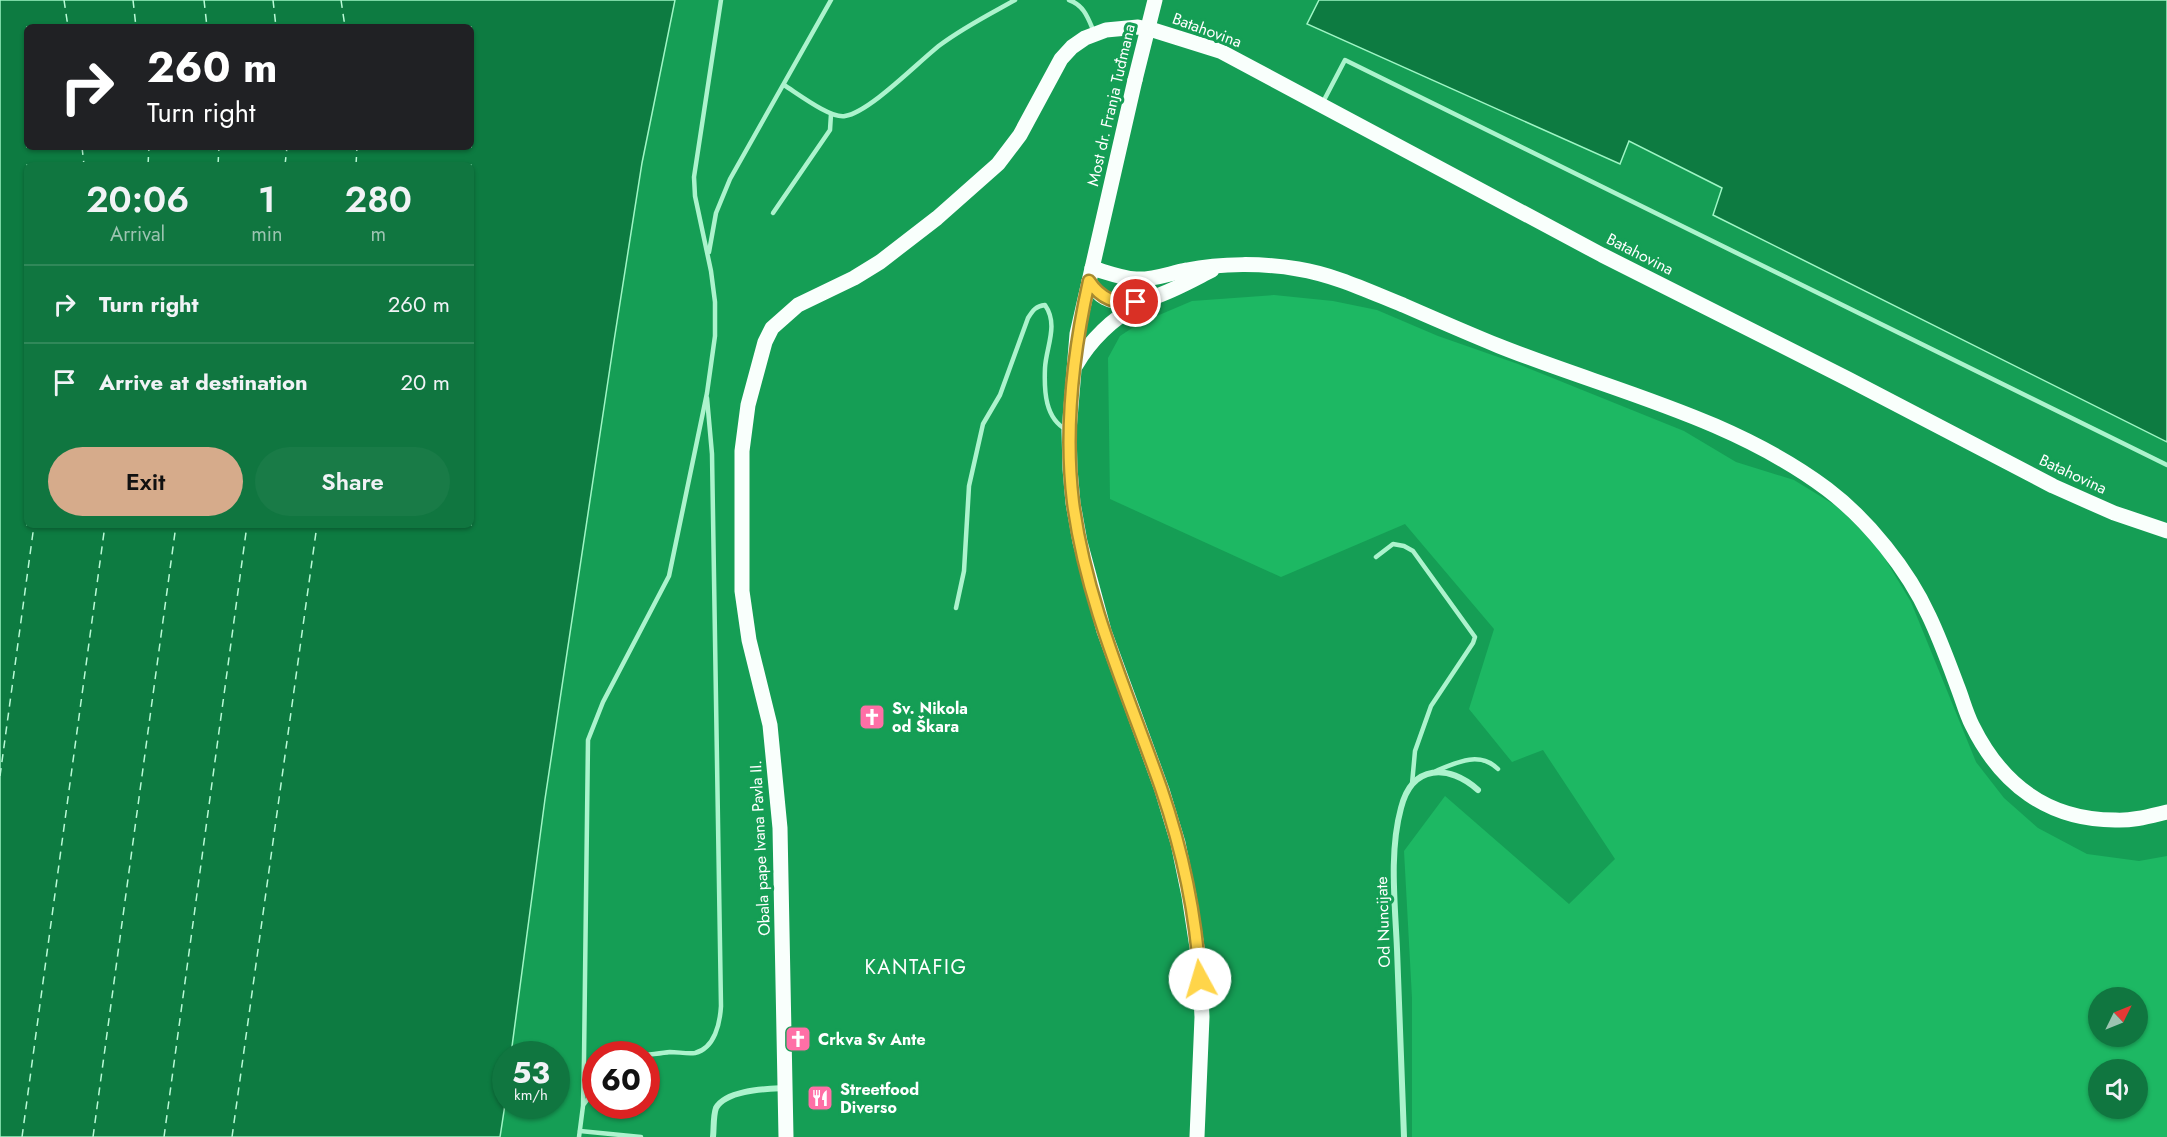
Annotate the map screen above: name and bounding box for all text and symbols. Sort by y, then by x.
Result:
street label: Batahovina [1169,7,1245,53]
street label: Most dr. Franja Tuđmana [1081,22,1141,188]
text: 260 m [147,37,278,98]
icon: right [48,48,126,126]
text: Turn right [147,93,255,132]
text: 20:06 [86,173,189,225]
text: 1 [258,173,276,225]
text: 280 [345,173,412,225]
text: Arrival [110,220,165,249]
text: min [251,220,283,249]
text: m [370,220,386,249]
street label: Batahovina [1603,227,1677,281]
pin [1110,276,1161,327]
icon: arrive [1119,285,1152,318]
icon: right [48,288,81,321]
text: Turn right [99,288,199,320]
text: 260 m [388,288,450,320]
icon: arrive [48,366,81,399]
text: Arrive at destination [99,366,308,398]
text: 20 m [401,366,450,398]
button: Exit [48,447,243,516]
button: Share [255,447,450,516]
street label: Batahovina [2035,448,2111,500]
place label: Sv. Nikola od Škara [892,697,968,738]
church icon: Sv. Nikola od Škara [857,702,887,732]
street label: Obala pape Ivana Pavla II. [744,760,776,936]
street label: Od Nuncijate [1370,876,1396,968]
position arrow [1168,947,1232,1011]
district label: KANTAFIG [865,953,967,982]
north arrow [2088,987,2148,1047]
map controls [2088,987,2148,1119]
church icon: Crkva Sv Ante [783,1024,813,1054]
place label: Crkva Sv Ante [818,1028,926,1051]
speed limit sign: 60 [582,1041,660,1119]
text: 53 [512,1051,550,1094]
button: sound [2088,1059,2148,1119]
place label: Streetfood Diverso [840,1078,919,1119]
restaurant icon: Streetfood Diverso [805,1083,835,1113]
text: km/h [514,1084,548,1106]

